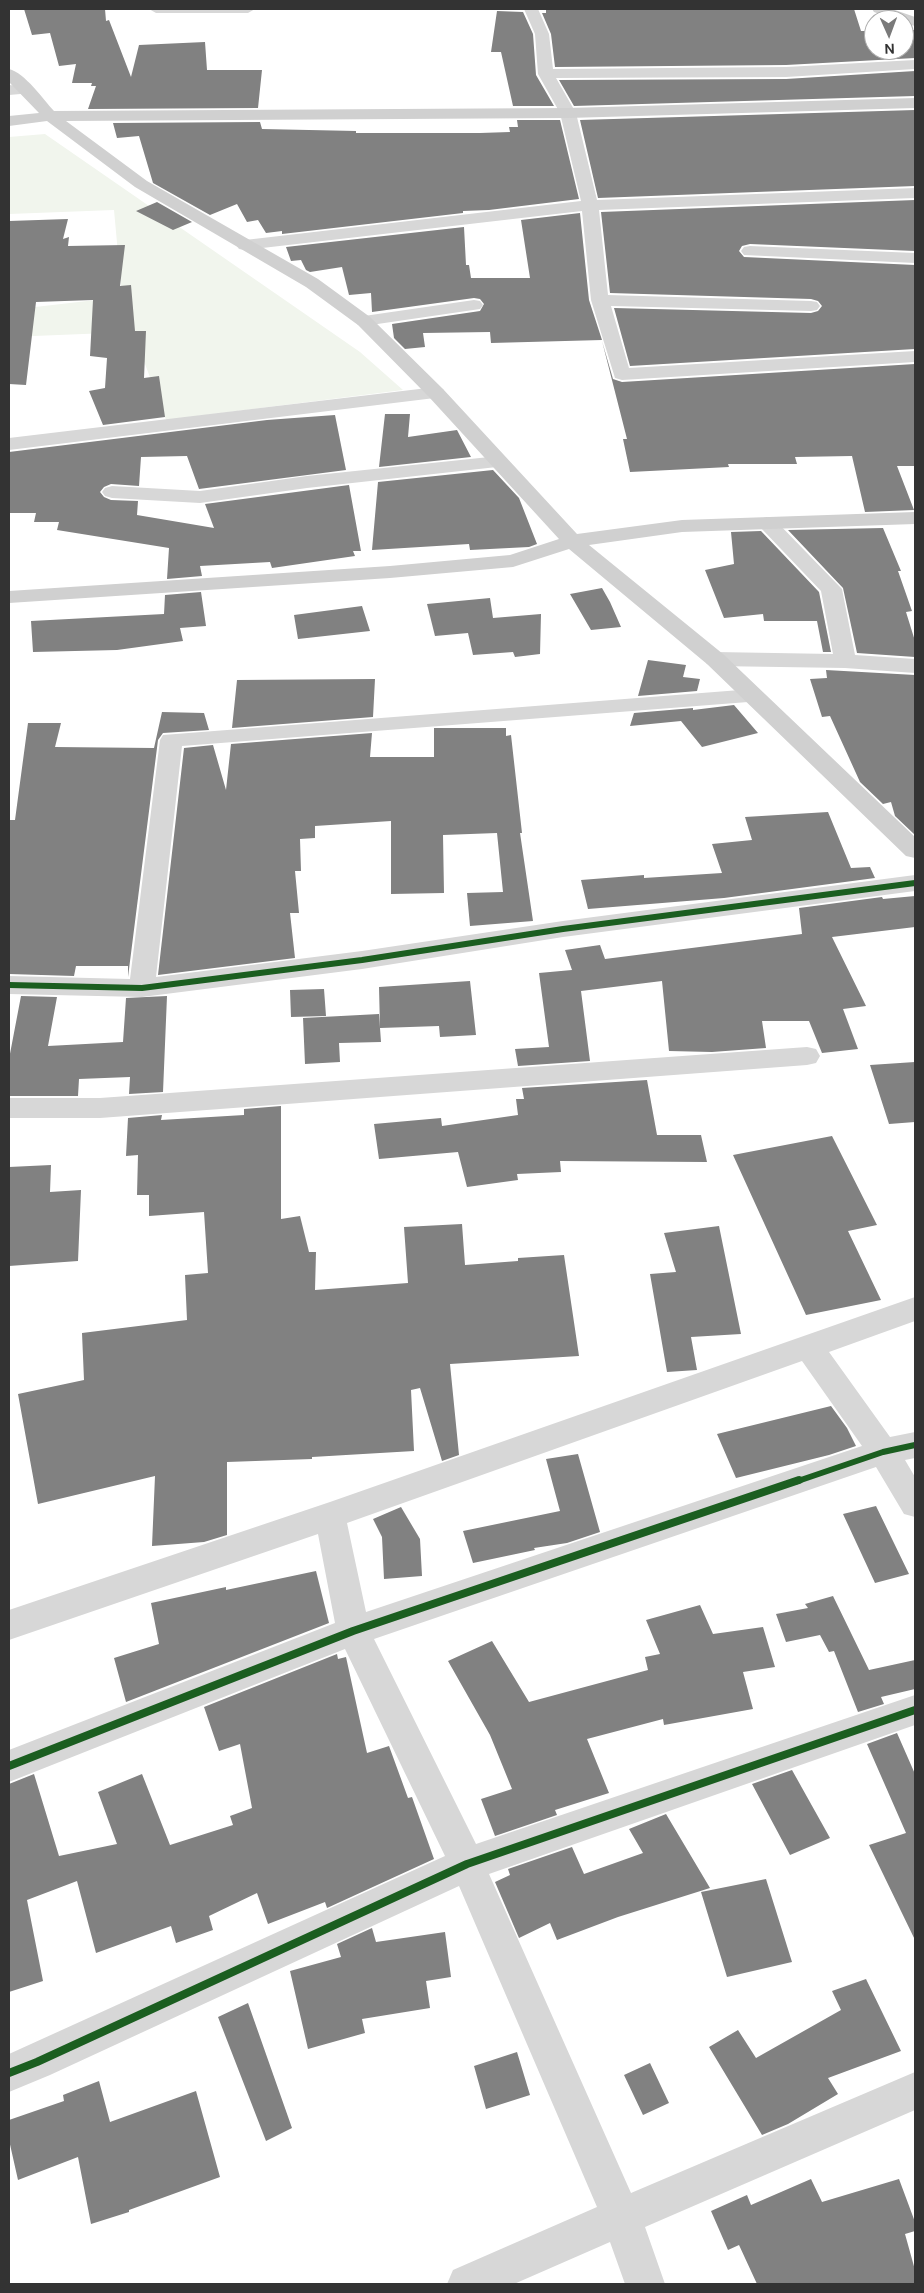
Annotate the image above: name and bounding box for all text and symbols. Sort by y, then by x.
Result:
north arrow [864,10,914,60]
text: N [884,40,895,58]

